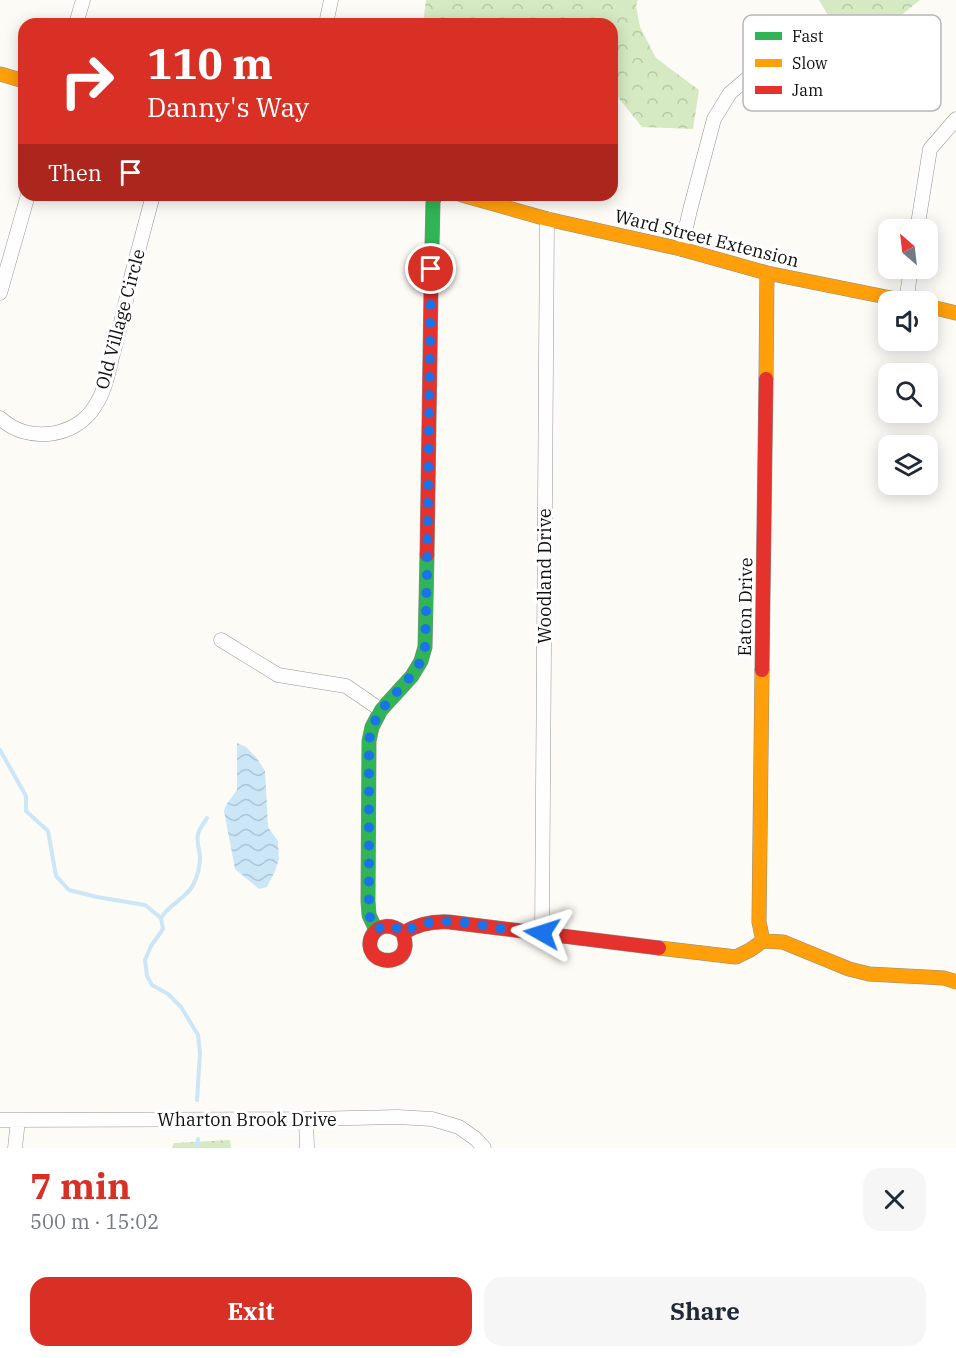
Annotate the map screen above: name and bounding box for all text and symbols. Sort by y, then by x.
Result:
legend [743,15,941,111]
text: Fast [792,26,824,46]
text: 110 m [147,36,273,91]
icon: right [48,42,126,120]
text: Slow [792,53,828,73]
text: Jam [792,80,823,100]
text: Danny's Way [147,89,309,124]
icon: arrive [114,156,147,189]
text: Then [48,158,102,187]
street label: Ward Street Extension [612,204,802,272]
north arrow [878,219,938,279]
map controls [878,219,938,495]
pin [405,243,456,294]
street label: Old Village Circle [90,246,150,392]
icon: arrive [414,252,447,285]
button: sound [878,291,938,351]
button: search [878,363,938,423]
button: layers [878,435,938,495]
street label: Woodland Drive [533,508,556,644]
street label: Eaton Drive [733,557,757,657]
position arrow [510,901,574,965]
street label: Wharton Brook Drive [157,1108,337,1131]
text: 7 min [30,1162,131,1209]
button: close [863,1168,926,1231]
text: 500 m · 15:02 [30,1208,159,1235]
button: Exit [30,1277,472,1346]
button: Share [484,1277,926,1346]

